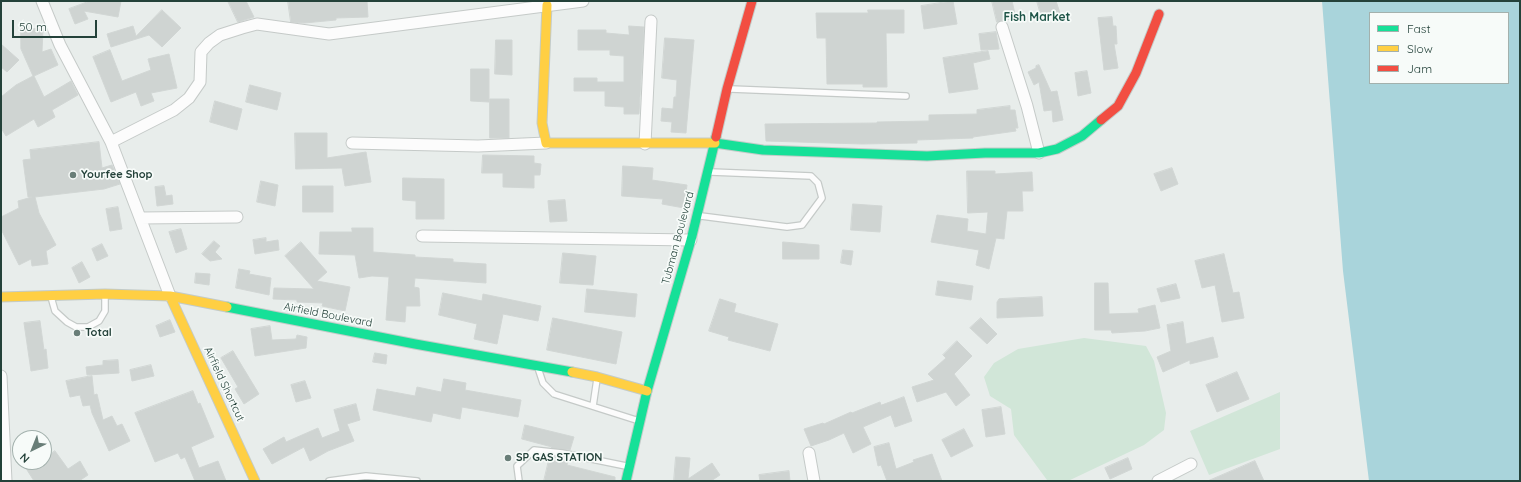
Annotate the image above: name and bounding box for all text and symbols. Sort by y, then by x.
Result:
district label: Fish Market [1004,10,1070,24]
scale bar [14,12,99,38]
legend [1369,12,1509,84]
text: 50 m [19,19,47,34]
text: Fast [1407,21,1431,36]
text: Slow [1407,41,1433,56]
text: Jam [1407,61,1432,76]
place label: Yourfee Shop [81,168,153,182]
marker: Yourfee Shop [68,170,78,180]
street label: Tubman Boulevard [659,190,697,286]
street label: Airfield Boulevard [283,300,373,330]
place label: Total [85,326,112,340]
marker: Total [72,328,82,338]
street label: Airfield Shortcut [201,345,247,423]
north arrow [12,430,52,470]
text: N [17,450,32,466]
place label: SP GAS STATION [516,451,602,465]
marker: SP GAS STATION [503,453,513,463]

